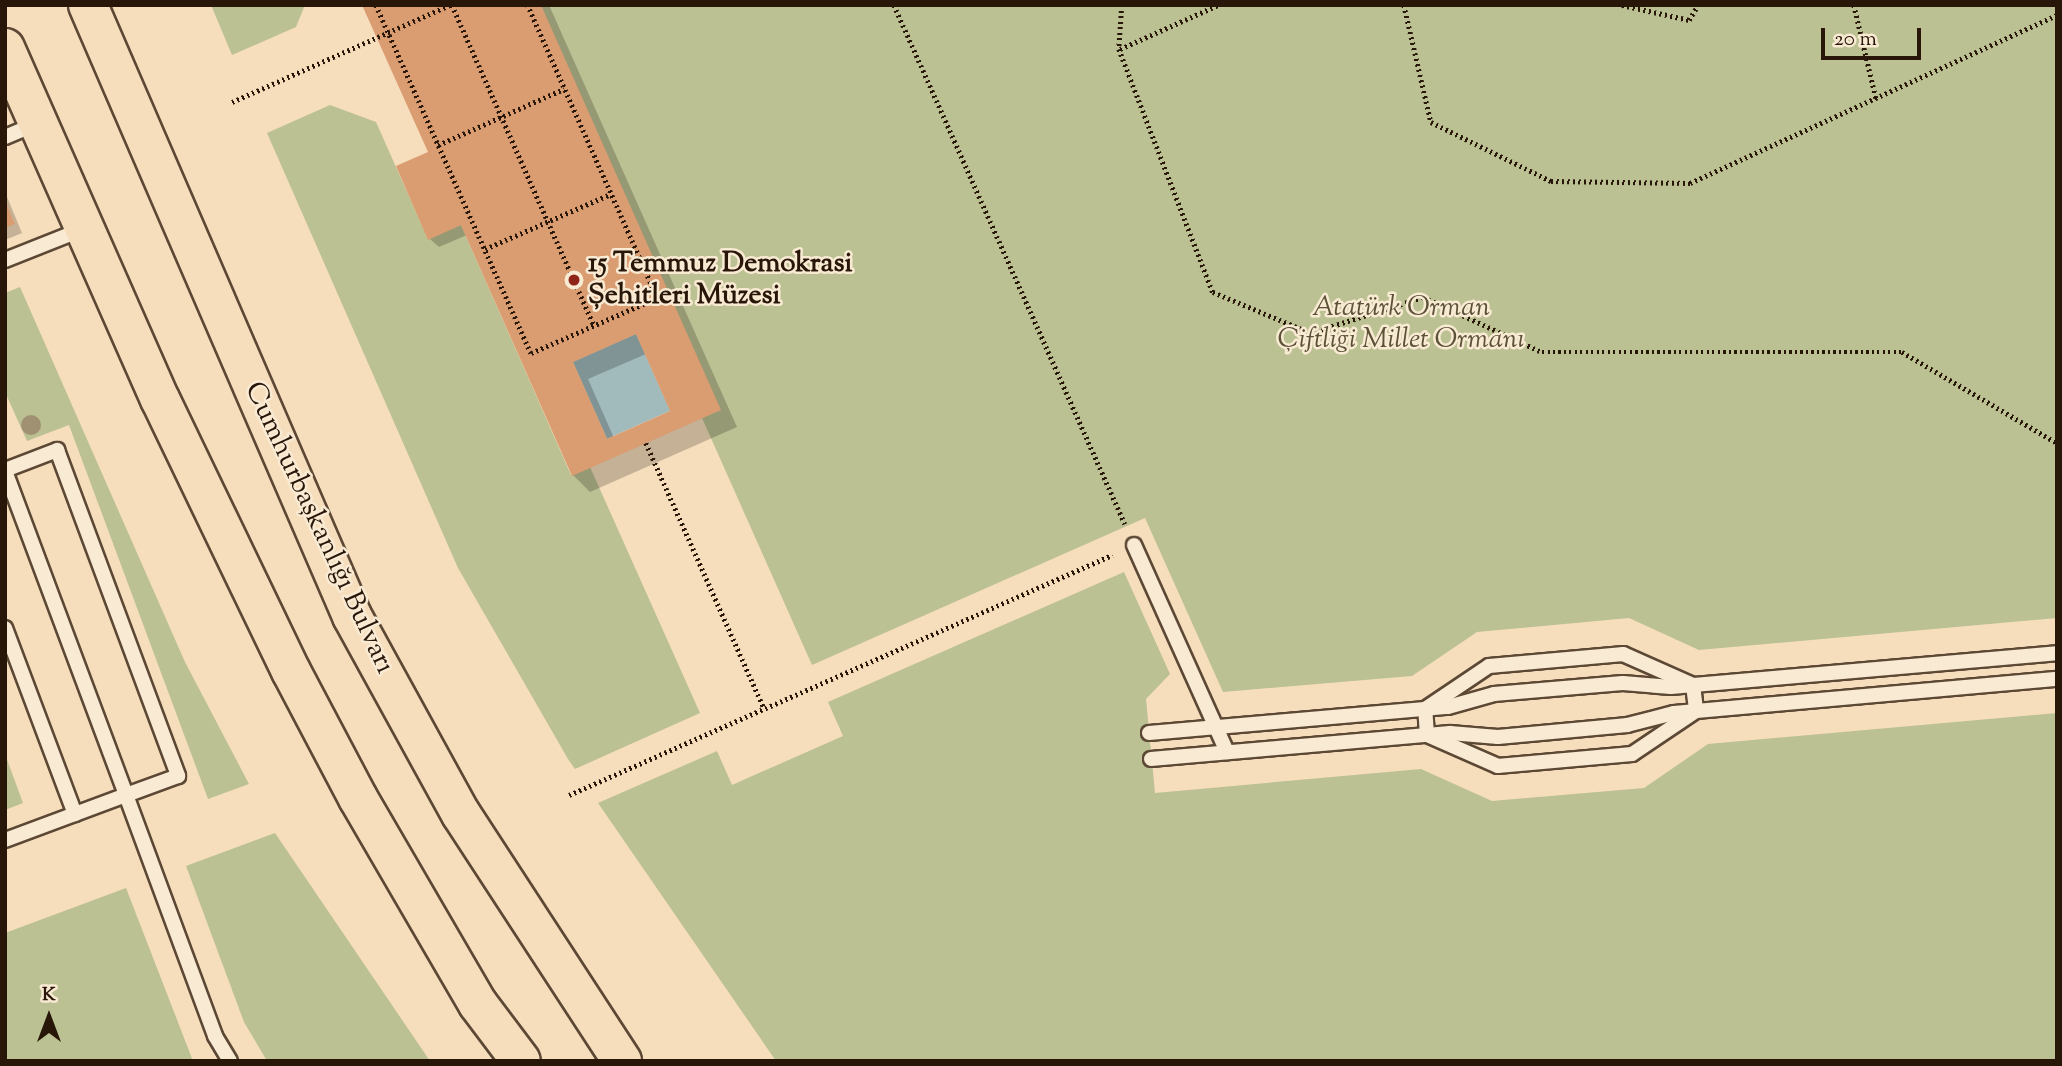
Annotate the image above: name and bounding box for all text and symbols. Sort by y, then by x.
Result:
scale bar [1824,14,1924,58]
text: 20 m [1834,25,1877,55]
place label: 15 Temmuz Demokrasi Şehitleri Müzesi [588,247,852,313]
marker: 15 Temmuz Demokrasi Şehitleri Müzesi [566,272,582,288]
park label: Atatürk Orman Çiftliği Millet Ormanı [1278,291,1524,357]
street label: Cumhurbaşkanlığı Bulvarı [237,377,401,679]
north arrow [14,982,84,1052]
text: K [42,982,56,1009]

